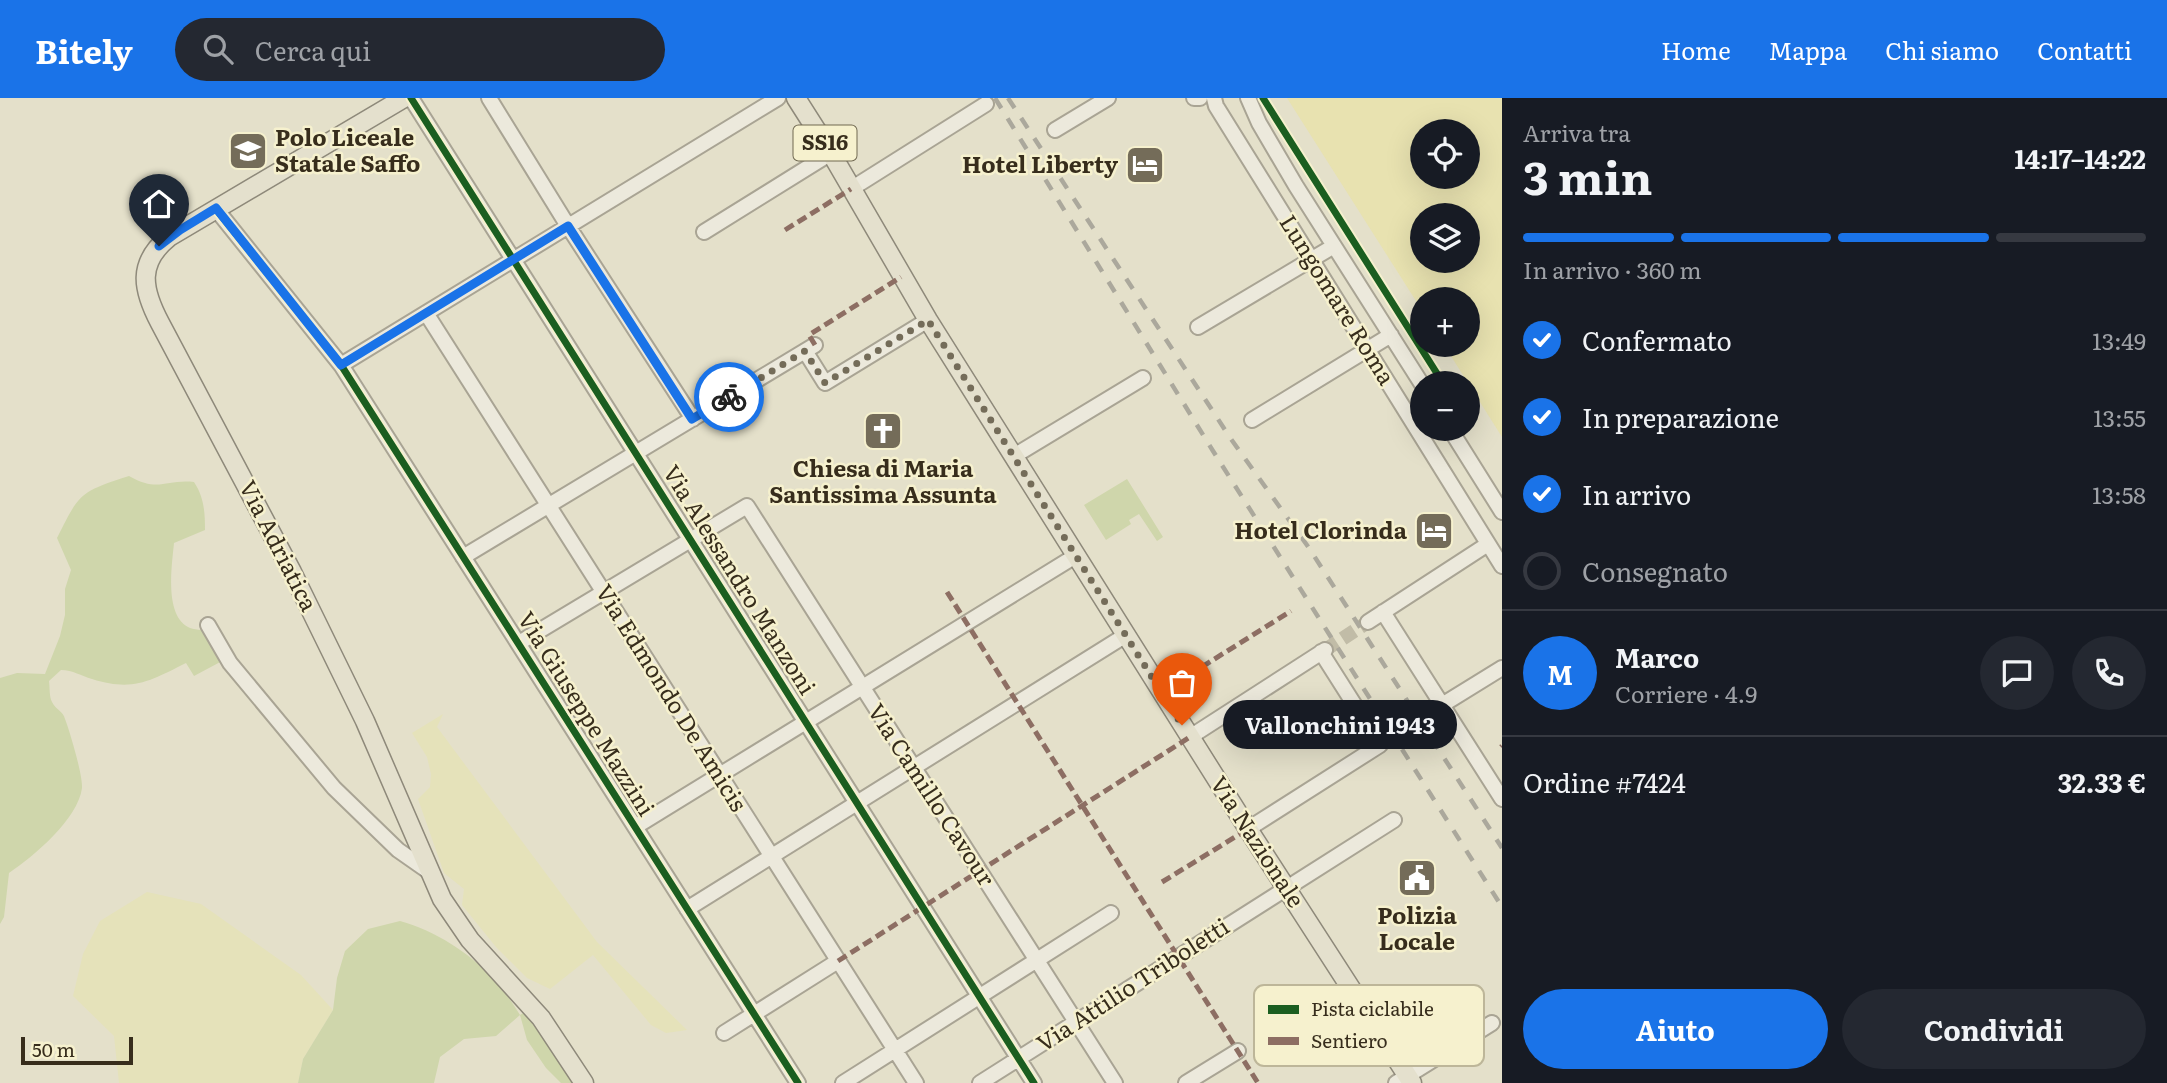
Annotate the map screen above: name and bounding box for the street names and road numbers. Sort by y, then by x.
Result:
road number: SS16 [794,126,856,160]
street label: Lungomare Roma [1273,207,1405,391]
street label: Via Alessandro Manzoni [656,457,826,701]
street label: Via Adriatica [232,474,328,617]
street label: Via Edmondo De Amicis [589,577,757,817]
street label: Via Giuseppe Mazzini [511,604,665,822]
street label: Via Camillo Cavour [861,696,1005,892]
street label: Via Nazionale [1203,768,1314,913]
street label: Via Attilio Triboletti [1029,908,1235,1059]

